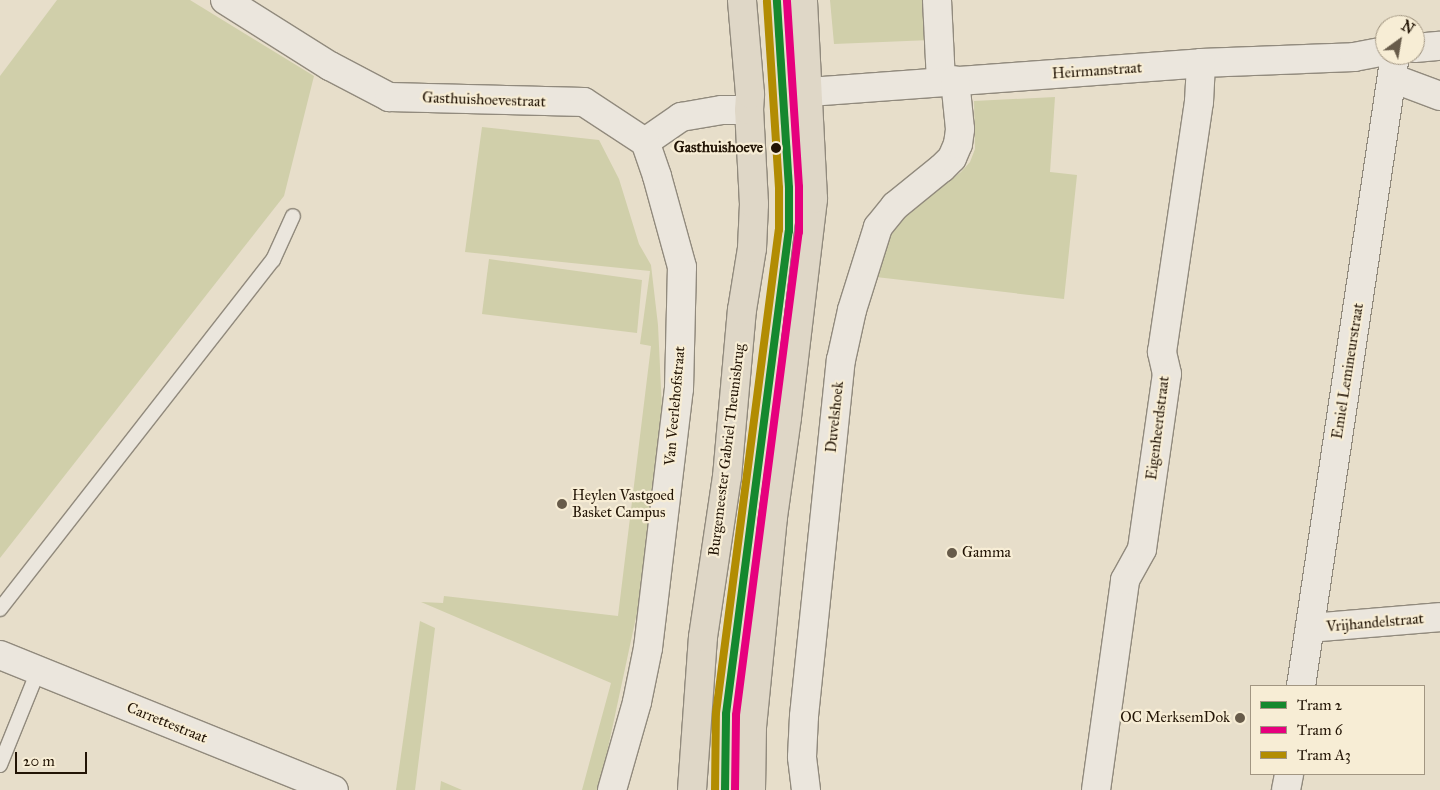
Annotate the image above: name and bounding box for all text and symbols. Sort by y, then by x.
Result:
north arrow [1375,15,1425,65]
text: N [1398,17,1417,38]
street label: Heirmanstraat [1051,59,1143,83]
street label: Gasthuishoevestraat [422,89,546,111]
place label: Gasthuishoeve [674,139,763,157]
marker: Gasthuishoeve [767,139,785,157]
street label: Emiel Lemineurstraat [1328,302,1368,440]
street label: Burgemeester Gabriel Theunisbrug [705,343,749,557]
street label: Van Veerlehofstraat [661,345,689,467]
street label: Eigenheerdstraat [1143,375,1173,481]
street label: Duvelshoek [822,380,848,454]
place label: Heylen Vastgoed Basket Campus [572,486,674,521]
marker: Heylen Vastgoed Basket Campus [556,498,568,510]
place label: Gamma [962,544,1011,562]
marker: Gamma [946,547,958,559]
street label: Vrijhandelstraat [1326,610,1424,636]
legend [1250,685,1425,775]
text: Tram 2 [1297,696,1342,714]
street label: Carrettestraat [124,699,210,747]
place label: OC MerksemDok [1120,709,1230,727]
marker: OC MerksemDok [1234,712,1246,724]
text: Tram 6 [1297,721,1342,739]
scale bar [18,742,90,774]
text: Tram A3 [1297,746,1351,764]
text: 20 m [23,752,55,770]

